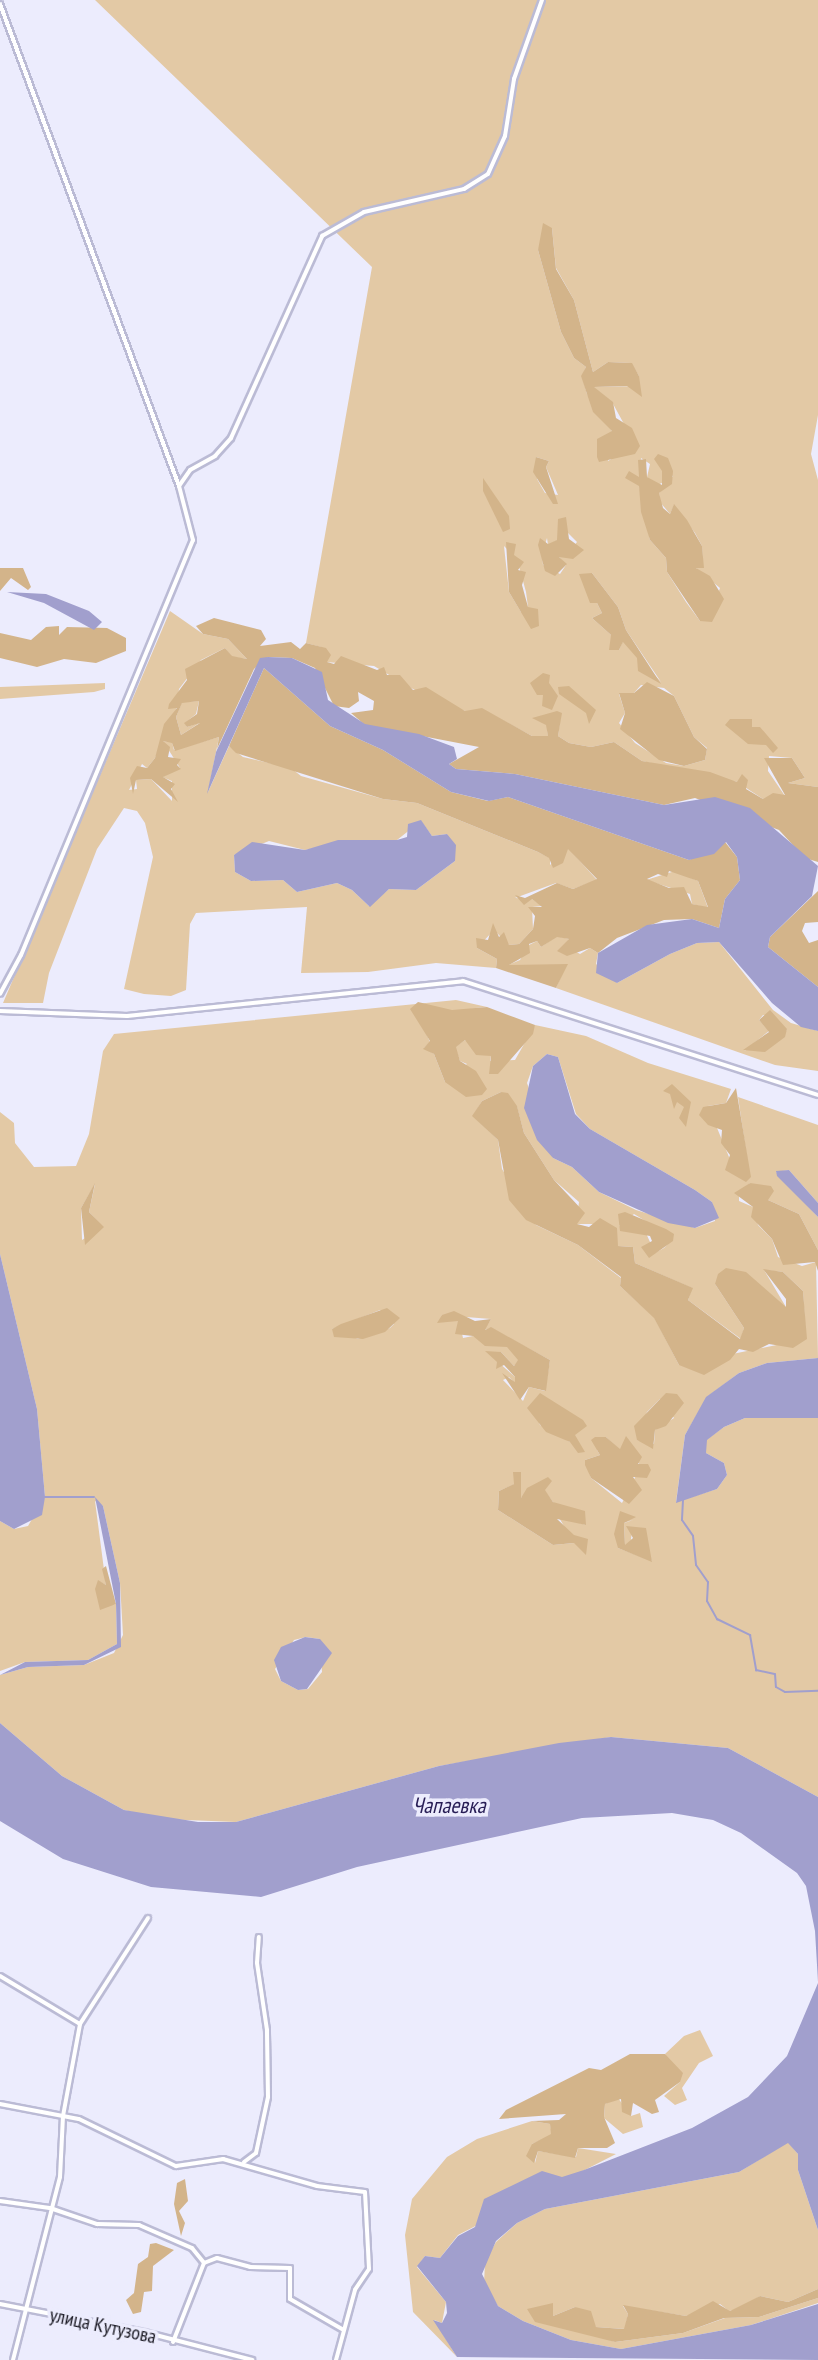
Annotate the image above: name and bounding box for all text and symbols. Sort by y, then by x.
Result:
water label: Чапаевка [412,1793,486,1819]
street label: улица Кутузова [48,2303,158,2349]

